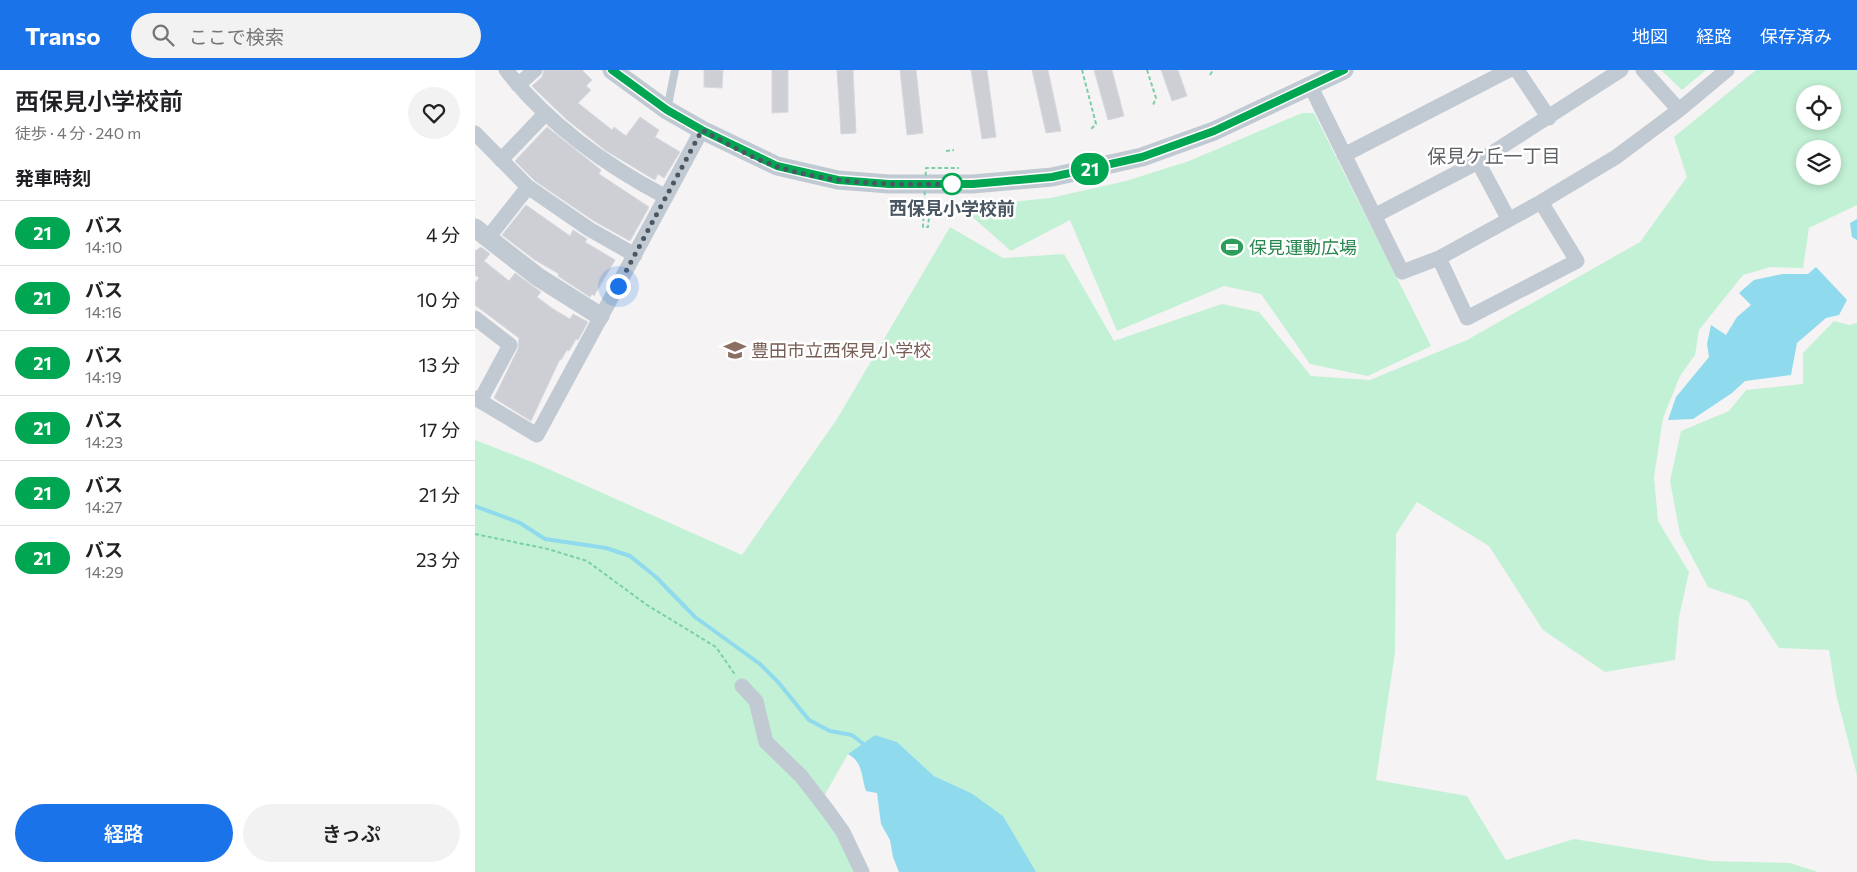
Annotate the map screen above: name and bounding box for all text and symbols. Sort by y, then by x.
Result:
search box [131,13,481,58]
text: Transo [25,21,101,50]
icon: search [149,21,177,49]
text: ここで検索 [189,25,284,48]
text: 地図 [1632,25,1668,47]
text: 経路 [1696,25,1732,47]
text: 保存済み [1760,25,1832,47]
map controls [1796,85,1841,185]
button: locate [1796,85,1841,130]
text: 西保見小学校前 [15,86,183,115]
button: heart [408,87,460,139]
text: 徒歩 · 4 分 · 240 m [15,123,141,142]
button: layers [1796,140,1841,185]
district label: 保見ケ丘一丁目 [1427,144,1561,167]
line badge: 21 [1067,153,1113,185]
text: 21 [1081,158,1099,180]
text: 発車時刻 [15,166,91,189]
marker: 西保見小学校前 [941,173,963,195]
place label: 西保見小学校前 [889,197,1015,219]
text: バス [85,213,123,236]
text: 21 [33,222,52,244]
text: 4 分 [426,223,460,246]
sports icon: 保見運動広場 [1219,234,1245,260]
place label: 保見運動広場 [1249,236,1357,258]
text: 14:10 [85,237,123,256]
your location [606,274,631,299]
text: バス [85,278,123,301]
text: 21 [33,287,52,309]
text: 10 分 [417,288,460,311]
text: 14:16 [85,302,122,321]
school or university icon: 豊田市立西保見小学校 [722,337,748,363]
place label: 豊田市立西保見小学校 [751,339,931,361]
text: バス [85,343,123,366]
text: 21 [33,352,52,374]
text: 13 分 [418,353,460,376]
text: 14:19 [85,367,122,386]
text: バス [85,408,123,431]
text: 21 [33,417,52,439]
text: 17 分 [419,418,460,441]
text: 14:23 [85,432,123,451]
text: バス [85,473,123,496]
text: 21 [33,482,52,504]
text: 21 分 [419,483,460,506]
text: 14:27 [85,497,123,516]
text: バス [85,538,123,561]
text: 21 [33,547,52,569]
text: 23 分 [416,548,460,571]
text: 14:29 [85,562,124,581]
button: 経路 [15,804,233,862]
button: きっぷ [243,804,460,862]

